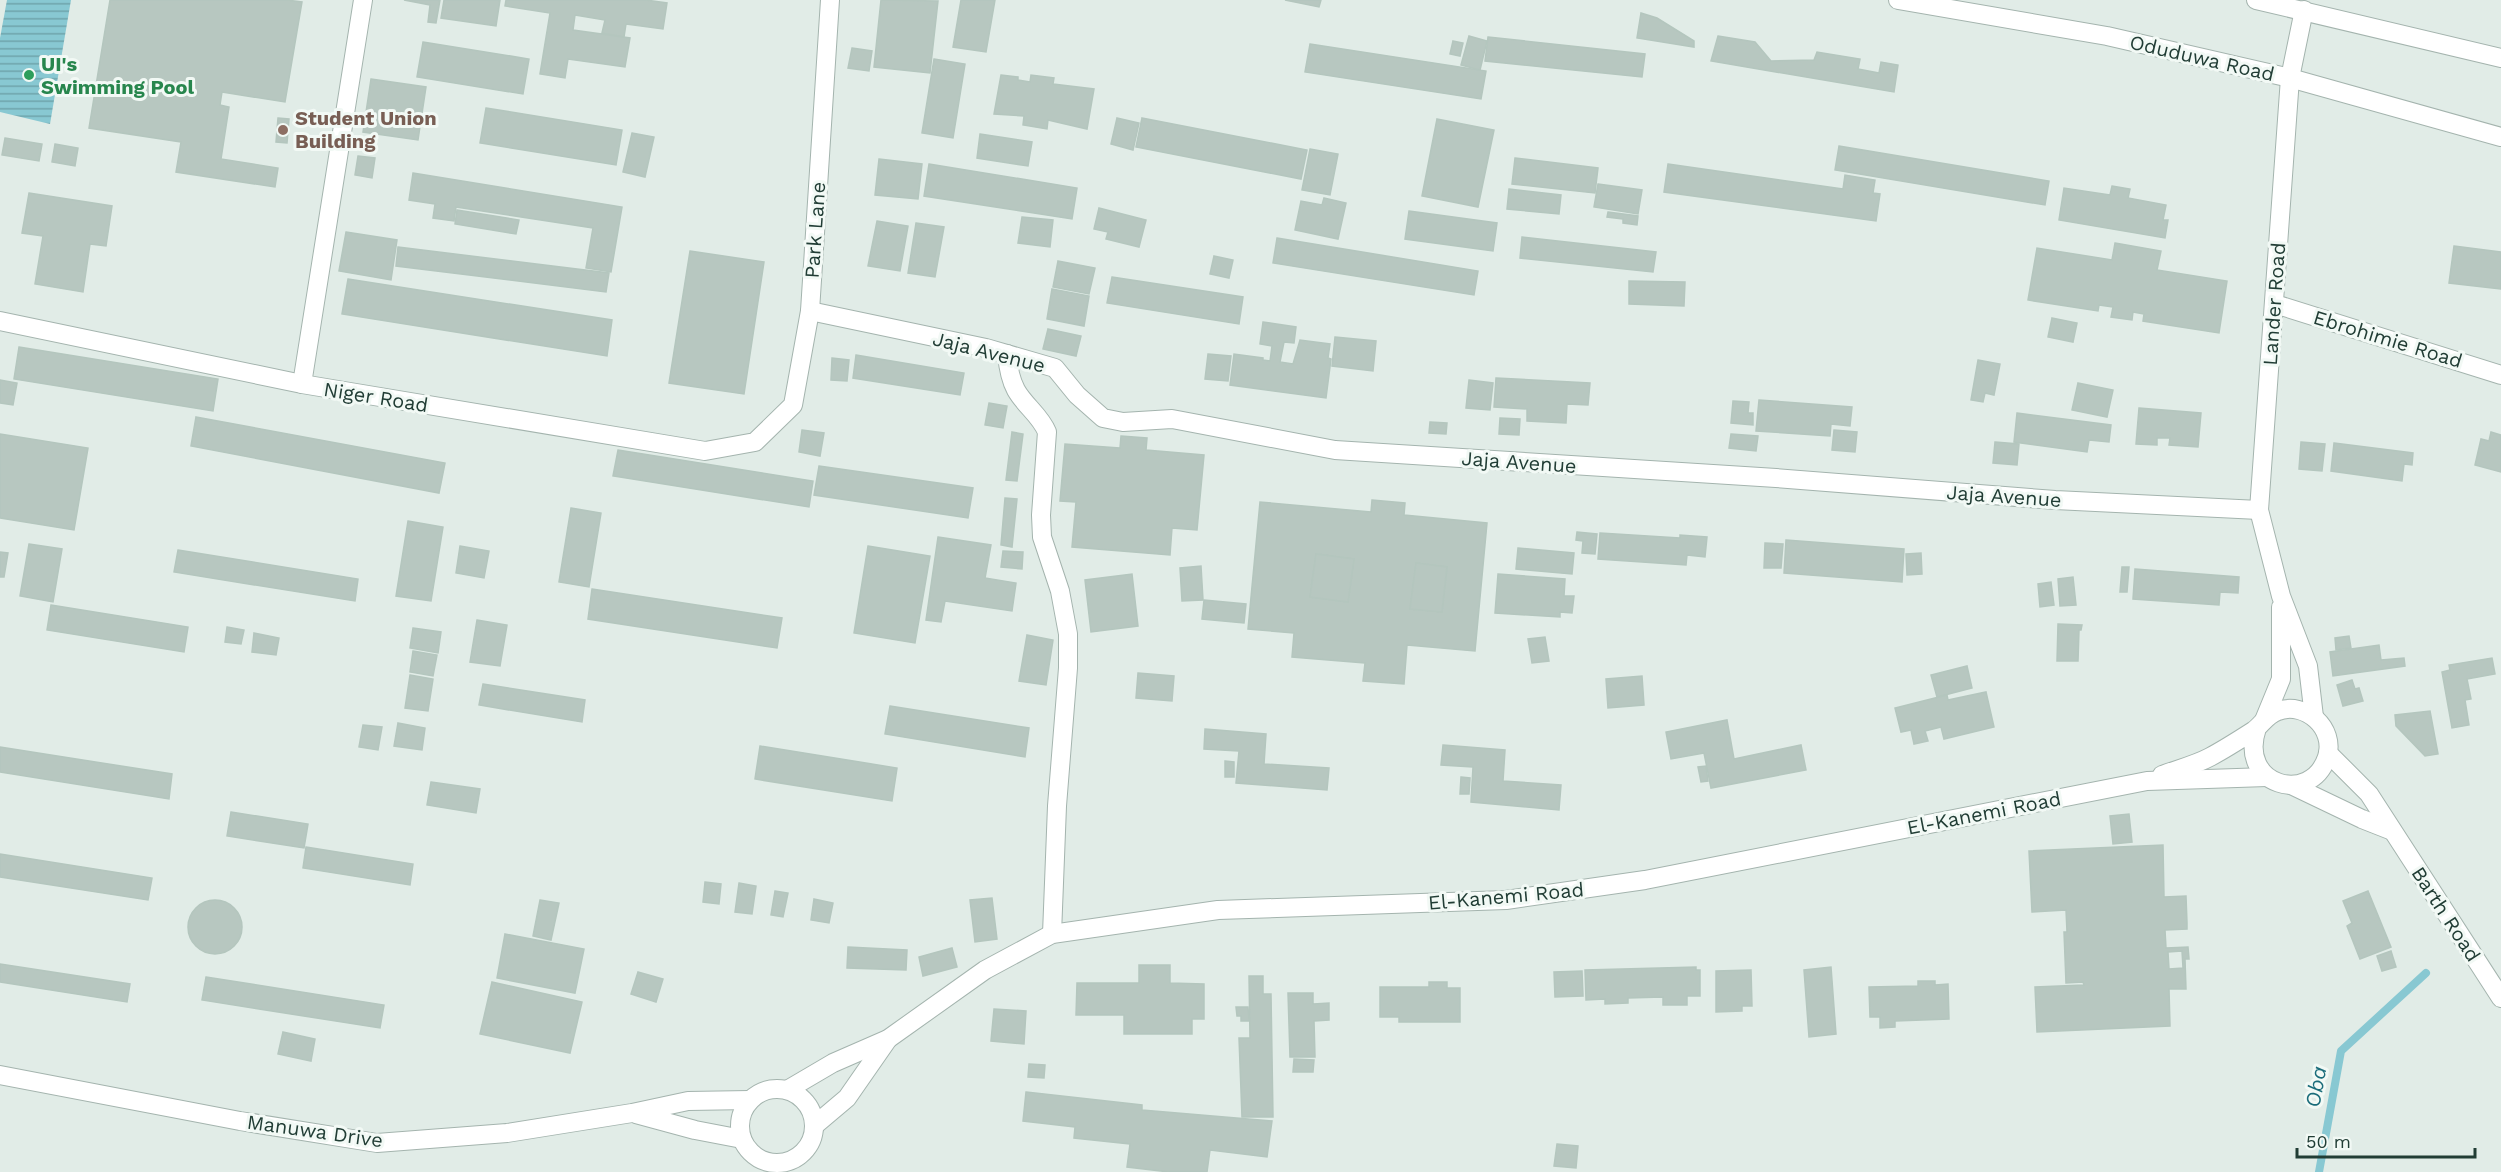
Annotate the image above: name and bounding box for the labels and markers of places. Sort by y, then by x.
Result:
place label: UI's Swimming Pool [41,52,195,99]
marker: UI's Swimming Pool [22,68,36,82]
place label: Student Union Building [295,106,437,153]
marker: Student Union Building [276,123,290,137]

